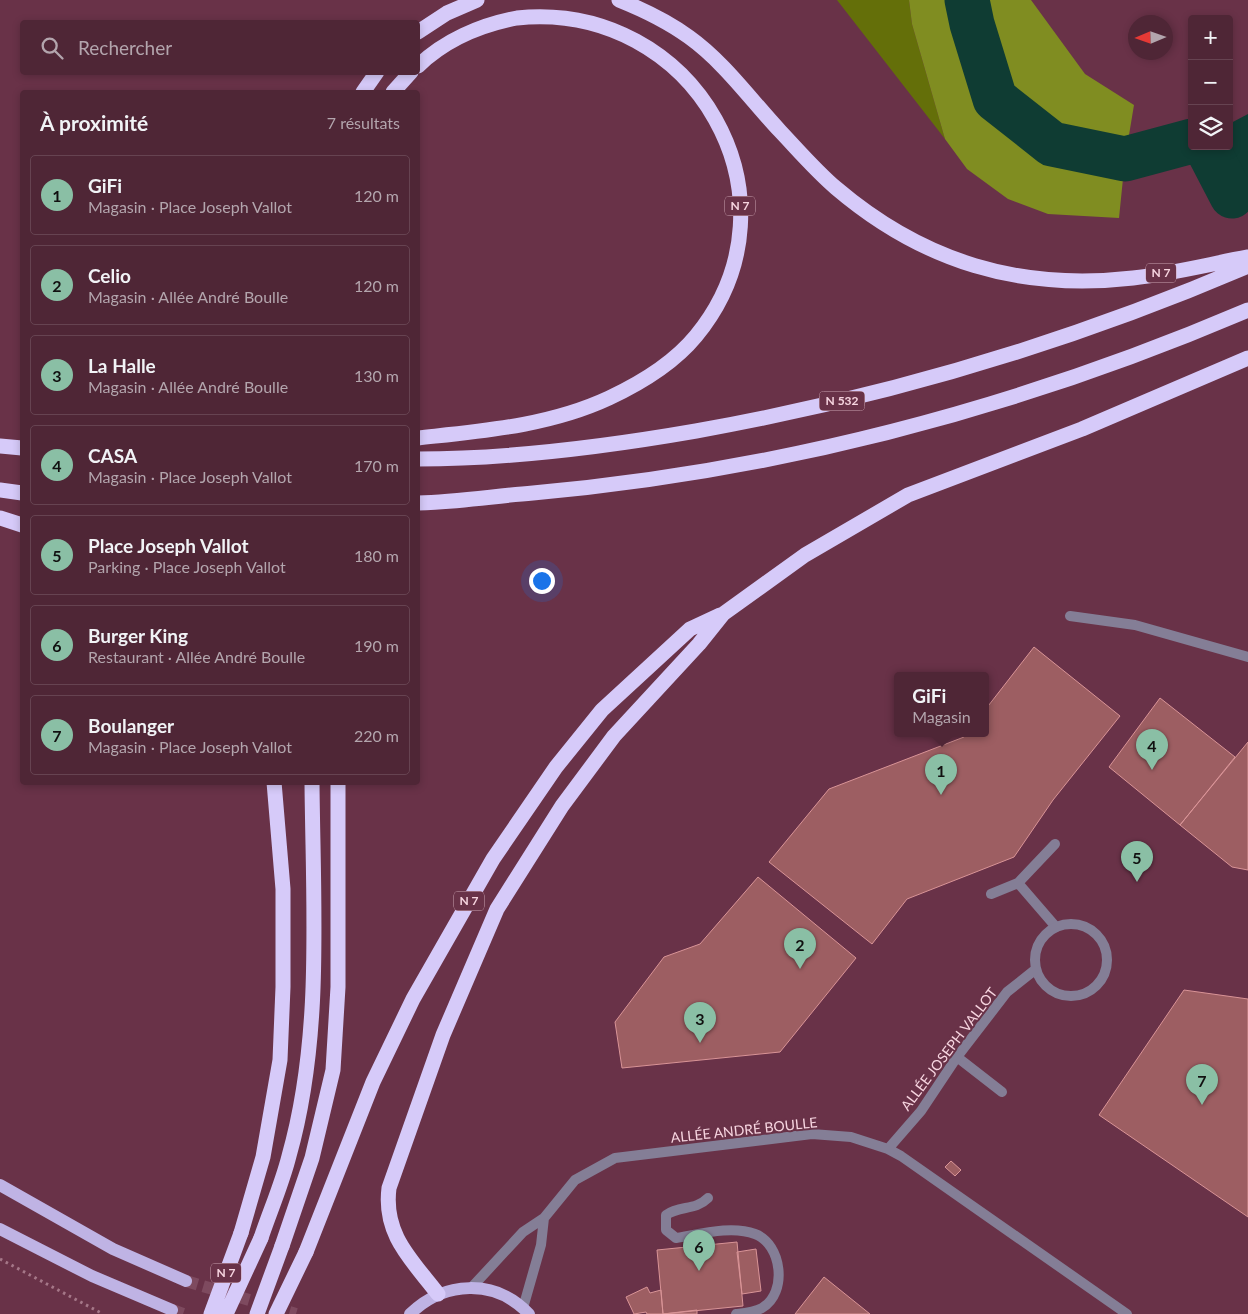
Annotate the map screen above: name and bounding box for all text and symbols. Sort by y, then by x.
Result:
north arrow [1128,15,1173,60]
map controls [1188,15,1233,150]
button: + [1188,15,1233,60]
search box [20,20,420,75]
icon: search [38,34,66,62]
text: Rechercher [78,36,172,59]
button: − [1188,60,1233,105]
button: layers [1188,105,1233,150]
text: À proximité [40,110,148,135]
text: 7 résultats [327,113,400,132]
text: GiFi [88,174,122,197]
text: 1 [52,186,62,205]
text: 120 m [354,186,399,205]
text: Magasin · Place Joseph Vallot [88,197,292,216]
road number: N 7 [725,197,755,216]
text: Celio [88,264,131,287]
road number: N 7 [1146,264,1176,282]
text: 2 [52,276,62,295]
text: 120 m [354,276,399,295]
text: Magasin · Allée André Boulle [88,287,288,306]
text: La Halle [88,354,156,377]
text: 3 [52,366,62,385]
text: 130 m [354,366,399,385]
text: Magasin · Allée André Boulle [88,377,288,396]
road number: N 532 [820,392,864,411]
text: CASA [88,444,137,467]
text: 4 [52,456,62,475]
text: 170 m [354,456,399,475]
text: Magasin · Place Joseph Vallot [88,467,292,486]
text: Place Joseph Vallot [88,534,249,557]
text: 5 [52,546,62,565]
text: 180 m [354,546,399,565]
text: Parking · Place Joseph Vallot [88,557,286,576]
your location [529,568,555,594]
text: Burger King [88,624,188,647]
text: 6 [52,636,62,655]
text: 190 m [354,636,399,655]
text: Restaurant · Allée André Boulle [88,647,305,666]
popup [894,672,989,737]
text: GiFi [912,684,946,707]
text: Magasin [912,707,971,726]
text: Boulanger [88,714,174,737]
text: 7 [52,726,62,745]
text: 220 m [354,726,399,745]
pin: 4 [1136,729,1168,770]
text: Magasin · Place Joseph Vallot [88,737,292,756]
pin: 1 [925,754,957,795]
pin: 5 [1121,841,1153,882]
road number: N 7 [454,891,484,910]
pin: 2 [784,928,816,969]
street label: ALLÉE JOSEPH VALLOT [897,983,1001,1113]
pin: 3 [684,1002,716,1043]
pin: 7 [1186,1064,1218,1105]
street label: ALLÉE ANDRÉ BOULLE [670,1113,818,1146]
pin: 6 [683,1230,715,1271]
road number: N 7 [211,1264,241,1282]

